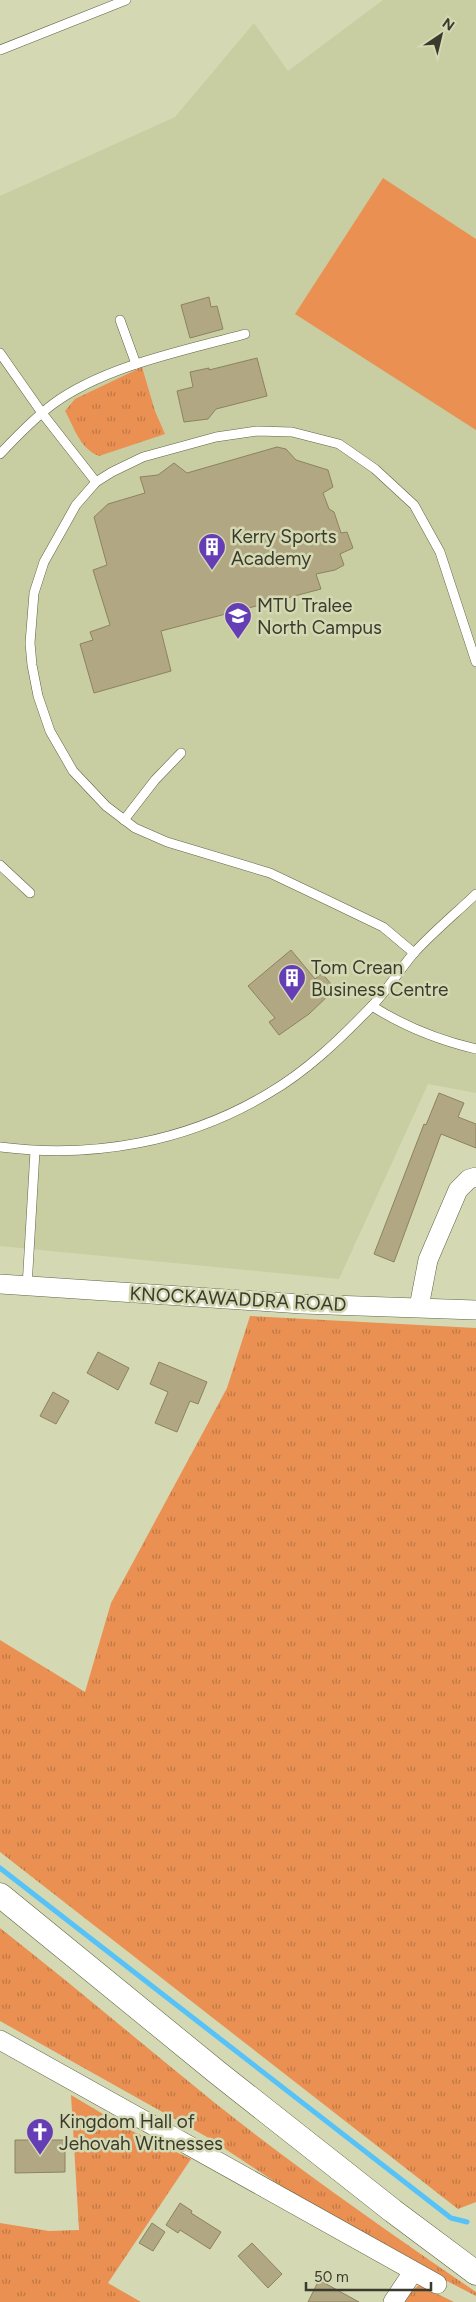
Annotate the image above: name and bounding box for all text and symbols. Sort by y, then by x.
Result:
north arrow [416,10,466,60]
text: N [439,15,457,35]
place label: Kerry Sports Academy [231,525,337,570]
building icon: Kerry Sports Academy [197,532,227,571]
place label: MTU Tralee North Campus [257,594,382,639]
school or university icon: MTU Tralee North Campus [223,601,253,640]
place label: Tom Crean Business Centre [311,956,449,1001]
building icon: Tom Crean Business Centre [277,963,307,1002]
street label: KNOCKAWADDRA ROAD [129,1282,347,1316]
place label: Kingdom Hall of Jehovah Witnesses [59,2110,223,2155]
church icon: Kingdom Hall of Jehovah Witnesses [25,2117,55,2156]
scale bar [306,2260,431,2292]
text: 50 m [314,2268,349,2286]

